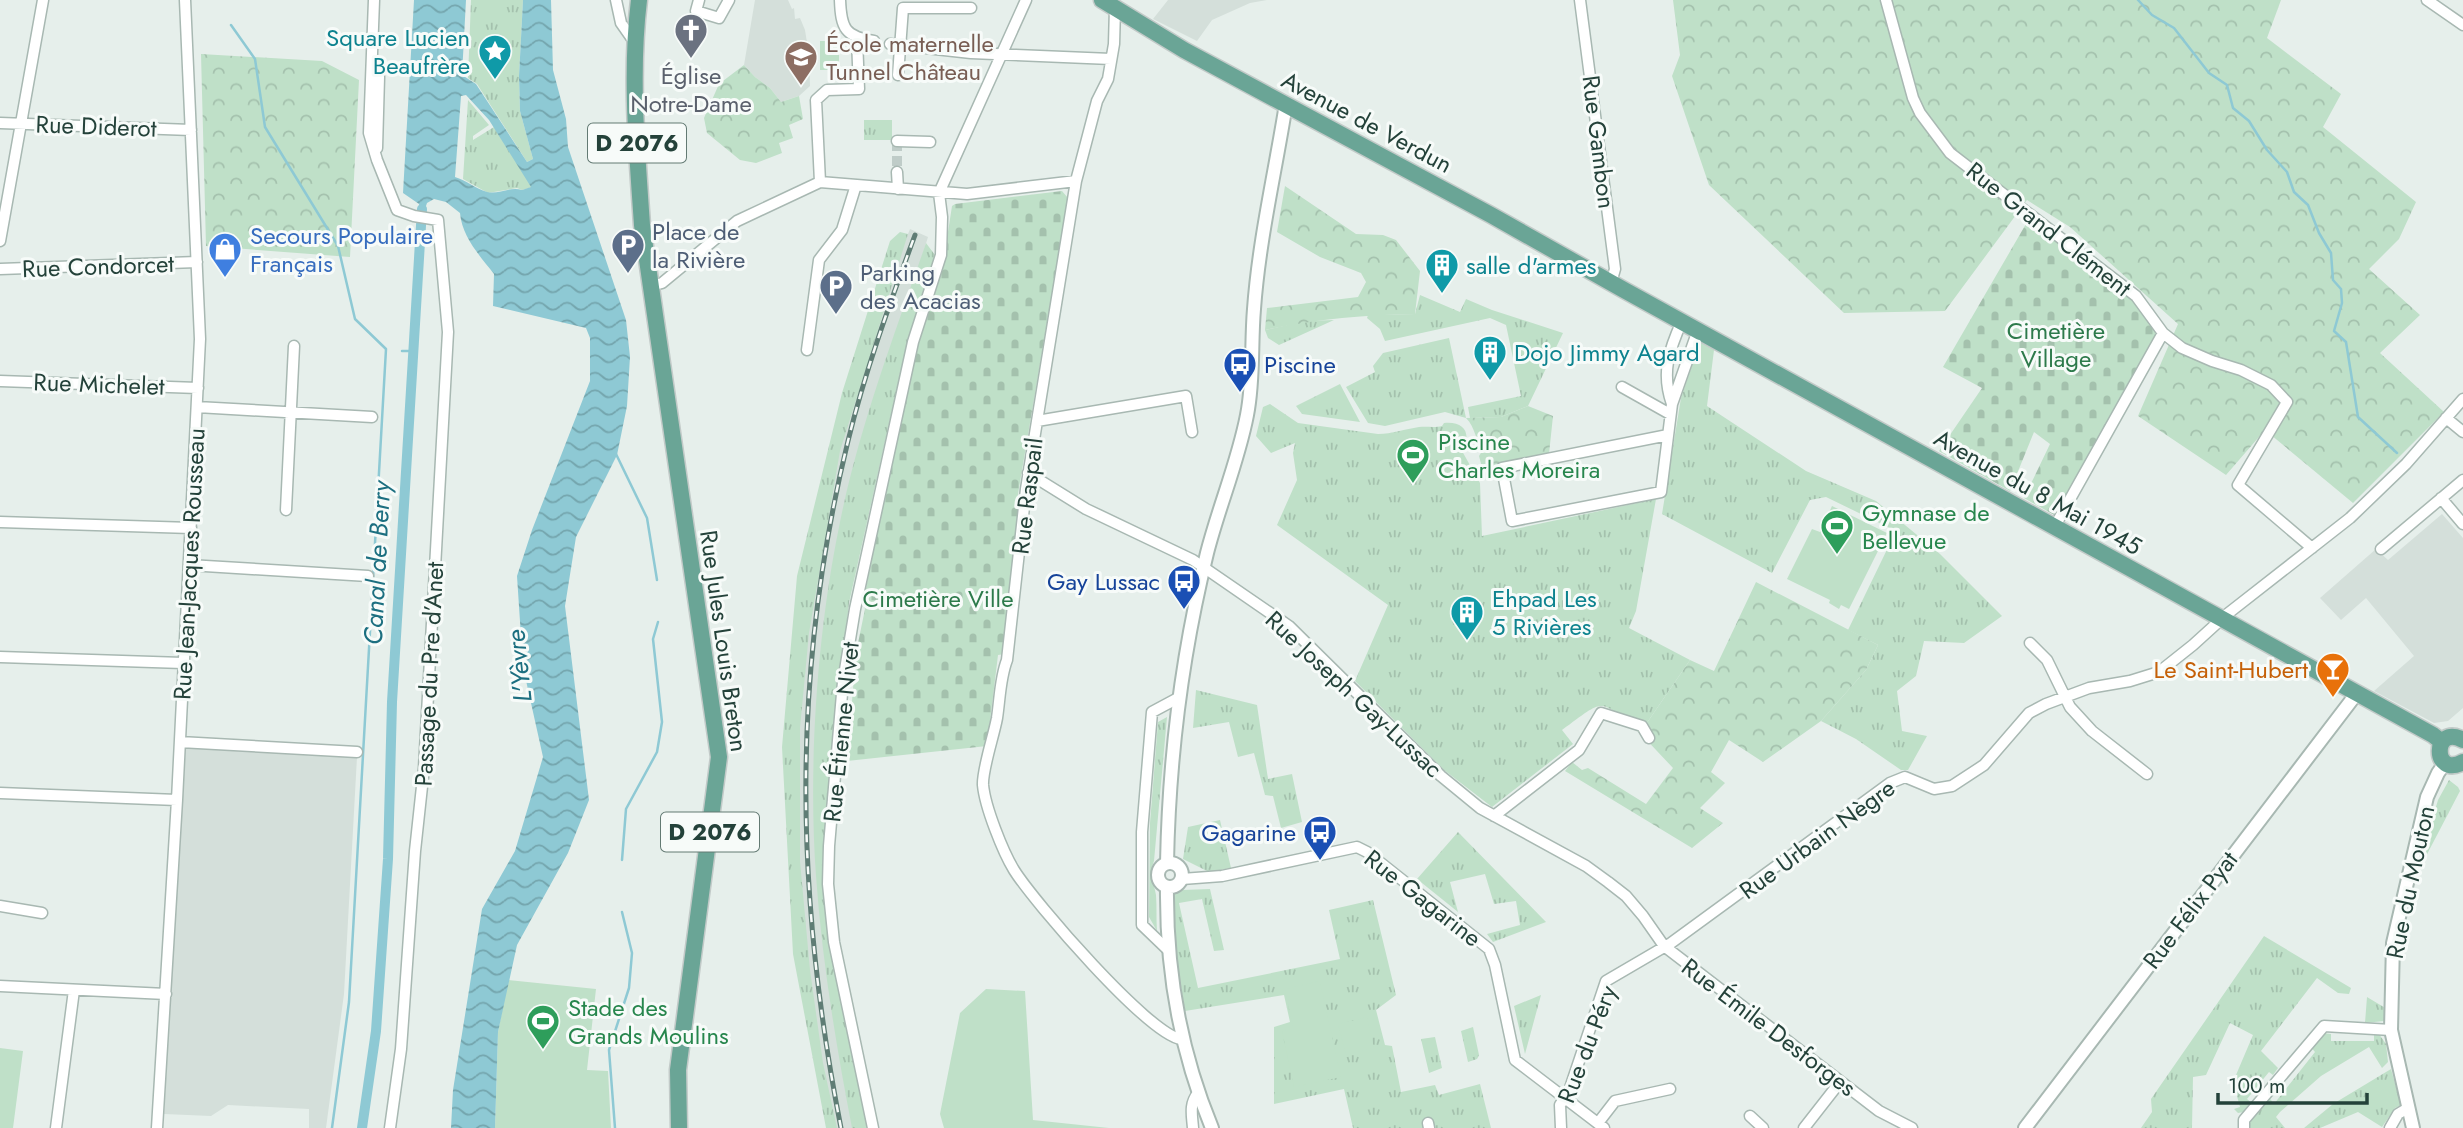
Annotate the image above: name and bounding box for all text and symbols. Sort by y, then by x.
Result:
church icon: Église Notre-Dame [672,11,710,60]
place label: Square Lucien Beaufrère [326,20,470,83]
place label: École maternelle Tunnel Château [826,26,994,89]
place icon: Square Lucien Beaufrère [476,32,514,81]
school or university icon: École maternelle Tunnel Château [782,38,820,87]
place label: Église Notre-Dame [630,58,752,121]
street label: Avenue de Verdun [1276,62,1458,182]
street label: Rue Gambon [1573,73,1625,211]
street label: Rue Diderot [35,106,157,146]
road number: D 2076 [588,124,686,162]
street label: Rue Grand Clément [1959,153,2139,305]
place label: Place de la Rivière [652,214,745,277]
place label: Secours Populaire Français [250,218,433,281]
parking icon: Place de la Rivière [609,226,647,275]
shop icon: Secours Populaire Français [206,230,244,279]
street label: Rue Condorcet [21,246,175,286]
building icon: salle d'armes [1423,246,1461,295]
place label: salle d'armes [1466,248,1596,283]
place label: Parking des Acacias [860,255,981,318]
parking icon: Parking des Acacias [817,267,855,316]
park label: Cimetière Village [2007,313,2105,376]
building icon: Dojo Jimmy Agard [1471,333,1509,382]
place label: Dojo Jimmy Agard [1514,335,1700,370]
bus stop icon: Piscine [1221,345,1259,394]
place label: Piscine [1264,347,1336,382]
street label: Rue Michelet [33,364,165,404]
street label: Avenue du 8 Mai 1945 [1928,420,2148,564]
place label: Piscine Charles Moreira [1438,424,1600,487]
street label: Rue Jean-Jacques Rousseau [164,427,214,701]
street label: Rue Raspail [1002,436,1052,556]
sports icon: Piscine Charles Moreira [1394,436,1432,485]
water label: Canal de Berry [354,478,400,646]
place label: Gymnase de Bellevue [1862,495,1990,558]
sports icon: Gymnase de Bellevue [1818,507,1856,556]
street label: Rue Jules Louis Breton [691,528,757,754]
street label: Passage du Pre d’Anet [406,561,452,787]
bus stop icon: Gay Lussac [1165,562,1203,611]
place label: Gay Lussac [1047,564,1160,599]
park label: Cimetière Ville [862,581,1014,616]
place label: Ehpad Les 5 Rivières [1492,581,1597,644]
building icon: Ehpad Les 5 Rivières [1448,593,1486,642]
street label: Rue Joseph Gay-Lussac [1258,602,1450,786]
water label: L'Yèvre [496,628,542,704]
street label: Rue Étienne Nivet [814,640,868,824]
bar icon: Le Saint-Hubert [2314,650,2352,699]
place label: Le Saint-Hubert [2154,652,2308,687]
street label: Rue Urbain Nègre [1732,770,1902,908]
street label: Rue du Mouton [2377,802,2443,962]
road number: D 2076 [661,812,759,852]
bus stop icon: Gagarine [1301,813,1339,862]
place label: Gagarine [1201,815,1296,850]
street label: Rue Gagarine [1357,841,1489,955]
street label: Rue Félix Pyat [2134,844,2246,976]
street label: Rue Émile Desforges [1674,950,1864,1104]
street label: Rue du Péry [1549,980,1626,1108]
place label: Stade des Grands Moulins [568,990,729,1053]
sports icon: Stade des Grands Moulins [524,1002,562,1051]
scale bar [2218,1062,2367,1106]
text: 100 m [2228,1071,2285,1101]

